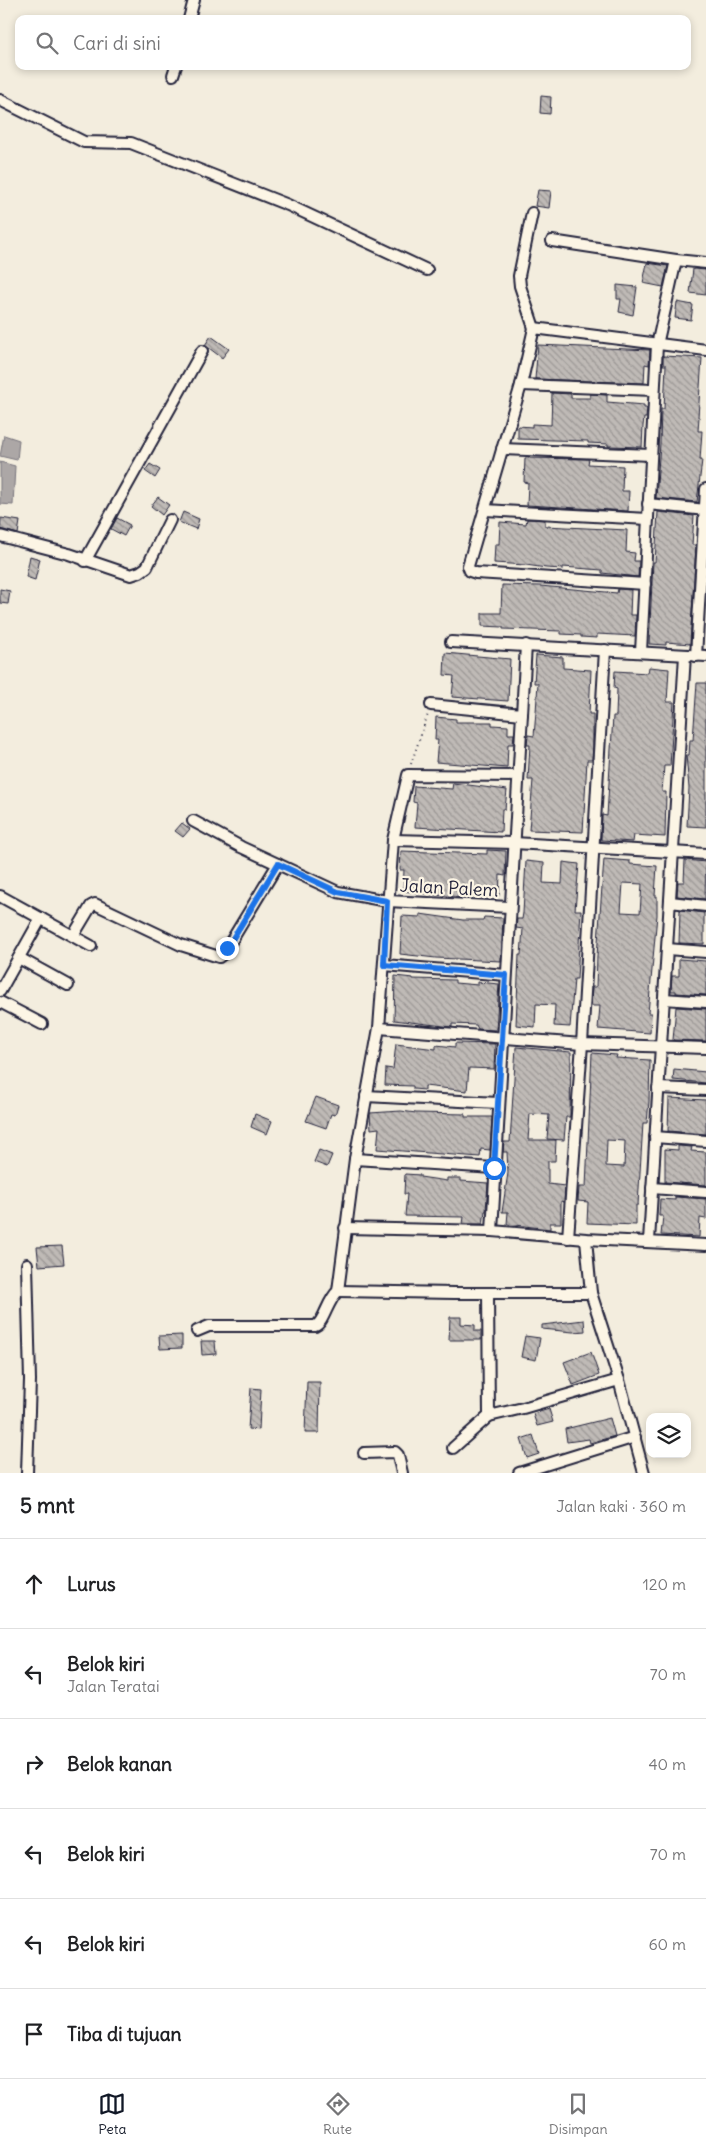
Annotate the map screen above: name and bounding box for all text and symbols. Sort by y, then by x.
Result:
search box [15,15,691,70]
icon: search [33,29,61,57]
text: Cari di sini [73,31,161,55]
street label: Jalan Palem [399,873,499,902]
route end [216,937,239,960]
route start [483,1157,506,1180]
map controls [646,1413,691,1458]
button: layers [646,1413,691,1458]
text: 5 mnt [20,1492,75,1519]
text: Jalan kaki · 360 m [556,1496,686,1516]
icon: ahead [20,1570,48,1598]
text: Lurus [67,1572,116,1596]
text: 120 m [643,1574,686,1594]
text: Belok kiri [67,1652,145,1676]
icon: left [20,1660,48,1688]
text: 70 m [650,1664,686,1684]
text: Jalan Teratai [67,1676,160,1696]
icon: right [20,1750,48,1778]
text: Belok kanan [67,1752,172,1776]
text: 40 m [648,1754,686,1774]
icon: left [20,1840,48,1868]
text: Belok kiri [67,1842,145,1866]
text: 70 m [650,1844,686,1864]
icon: left [20,1930,48,1958]
text: Belok kiri [67,1932,145,1956]
text: 60 m [648,1934,686,1954]
icon: arrive [20,2020,48,2048]
text: Tiba di tujuan [67,2022,182,2046]
tab: Peta [98,2090,126,2138]
tab: Rute [323,2090,352,2138]
tab: Disimpan [549,2090,608,2138]

